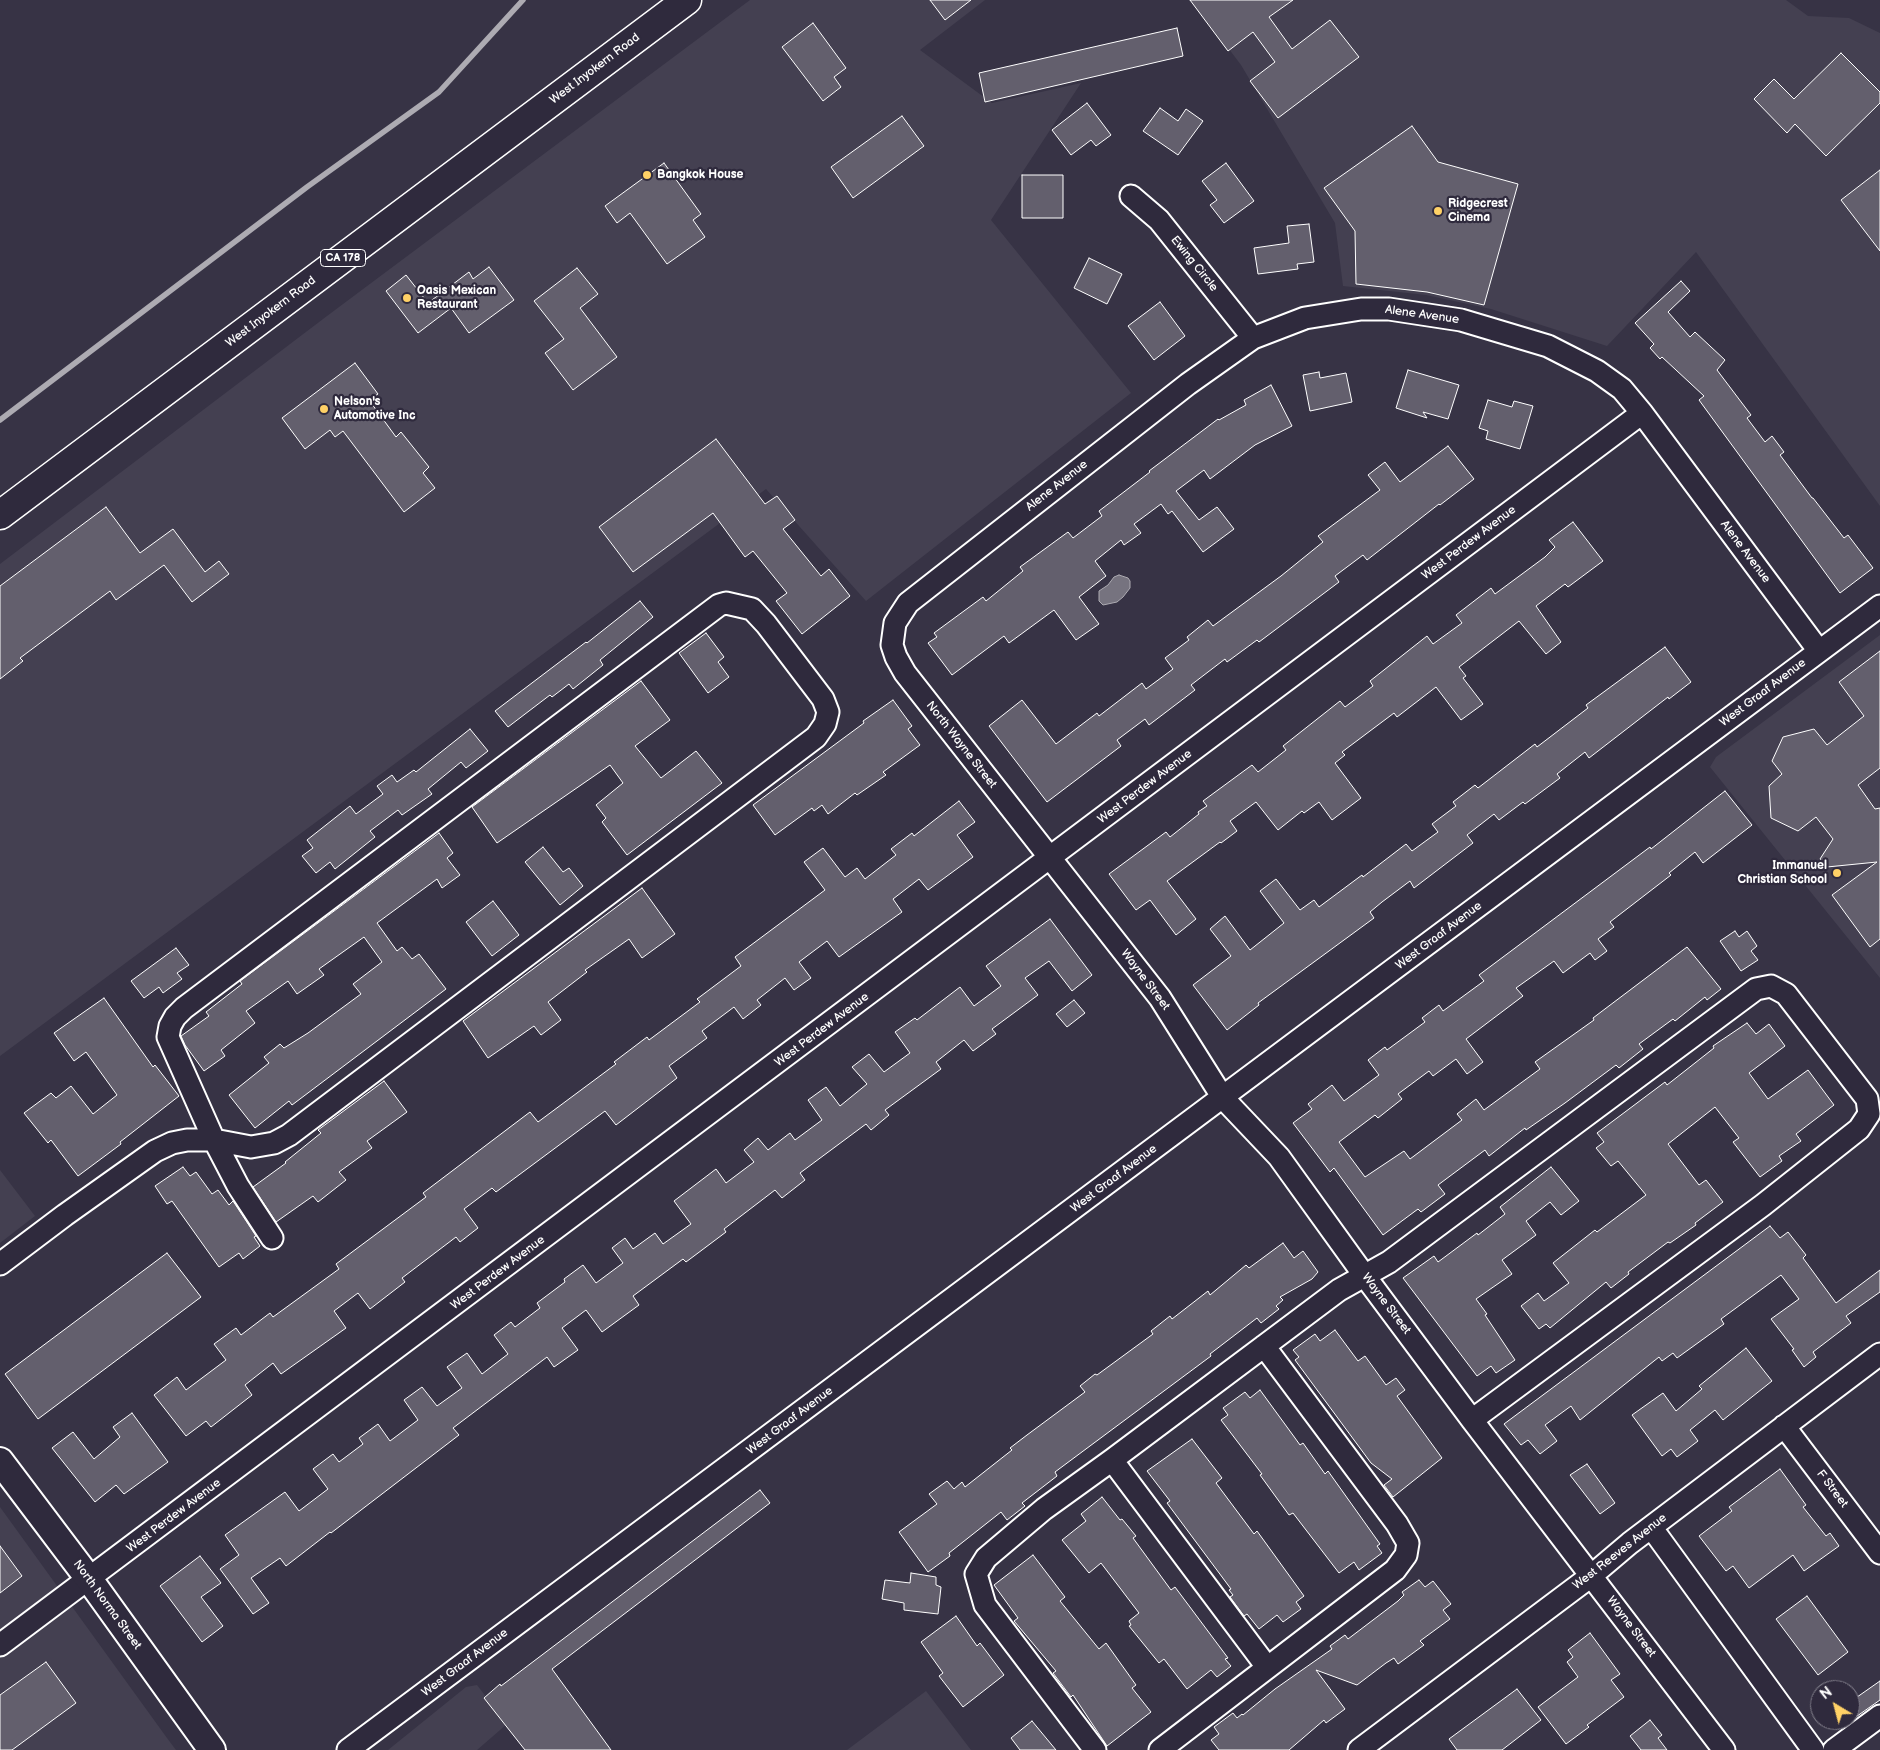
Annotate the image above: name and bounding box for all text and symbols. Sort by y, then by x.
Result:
street label: West Inyokern Road [547,31,643,107]
place label: Bangkok House [657,168,744,182]
marker: Bangkok House [641,169,653,181]
place label: Ridgecrest Cinema [1448,197,1508,225]
marker: Ridgecrest Cinema [1432,205,1444,217]
street label: Ewing Circle [1167,233,1221,295]
road number: CA 178 [320,250,366,266]
street label: West Inyokern Road [223,274,319,350]
place label: Oasis Mexican Restaurant [417,284,496,312]
marker: Oasis Mexican Restaurant [401,292,413,304]
street label: Alene Avenue [1384,303,1460,327]
place label: Nelson's Automotive Inc [334,395,416,423]
marker: Nelson's Automotive Inc [318,403,330,415]
street label: Alene Avenue [1023,457,1091,515]
street label: West Perdew Avenue [1419,503,1519,583]
street label: Alene Avenue [1717,518,1773,586]
street label: West Graaf Avenue [1717,656,1809,730]
street label: North Wayne Street [923,699,999,791]
street label: West Perdew Avenue [1095,747,1195,827]
place label: Immanuel Christian School [1737,859,1827,887]
marker: Immanuel Christian School [1831,867,1843,879]
street label: West Graaf Avenue [1393,899,1485,973]
street label: Wayne Street [1117,947,1173,1013]
street label: West Perdew Avenue [772,990,872,1070]
street label: West Graaf Avenue [1068,1142,1160,1216]
street label: West Perdew Avenue [448,1233,548,1313]
street label: Wayne Street [1358,1271,1414,1337]
street label: West Graaf Avenue [744,1384,836,1458]
street label: F Street [1813,1467,1851,1511]
street label: West Perdew Avenue [124,1476,224,1556]
street label: West Reeves Avenue [1570,1511,1670,1593]
street label: North Norma Street [70,1558,144,1652]
street label: Wayne Street [1603,1594,1659,1660]
street label: West Graaf Avenue [419,1626,511,1700]
north arrow [1810,1680,1860,1730]
text: N [1817,1683,1836,1703]

